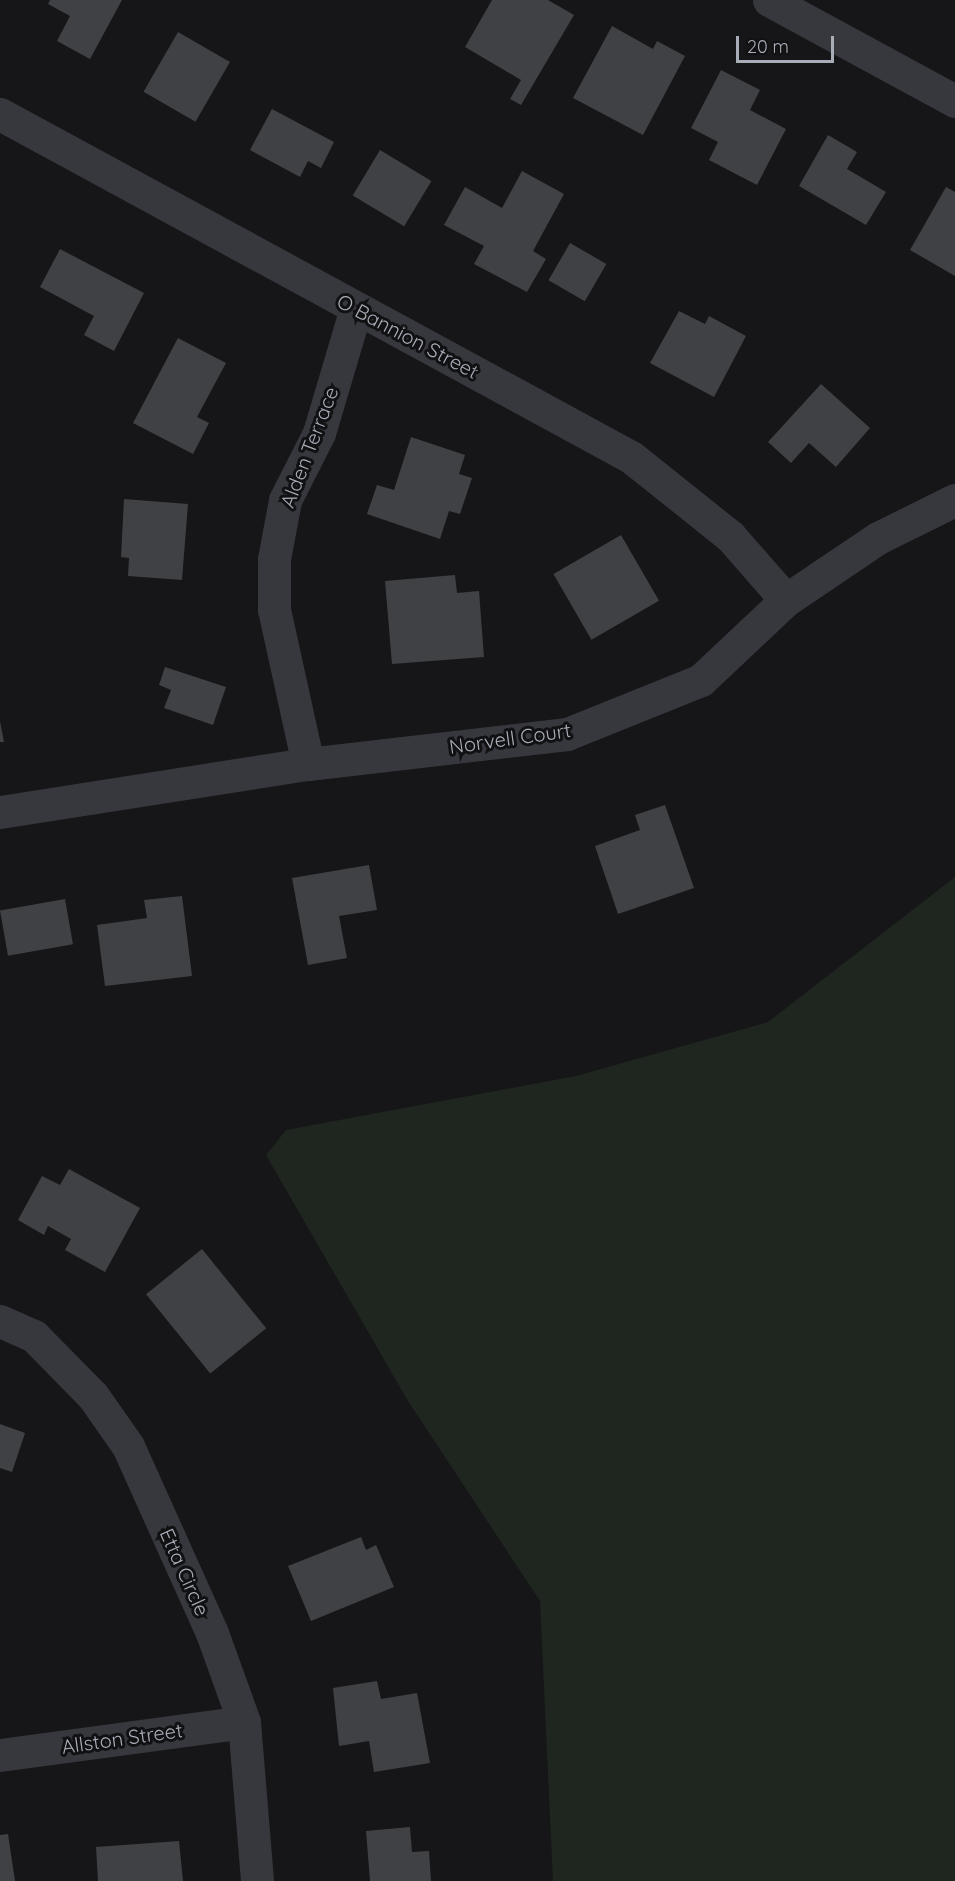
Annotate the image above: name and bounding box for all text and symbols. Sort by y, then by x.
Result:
scale bar [739,24,836,62]
text: 20 m [747,35,789,58]
street label: O Bannion Street [333,289,483,383]
street label: Alden Terrace [275,383,343,511]
street label: Norvell Court [448,718,572,758]
street label: Etta Circle [155,1525,215,1619]
street label: Allston Street [60,1718,184,1758]

